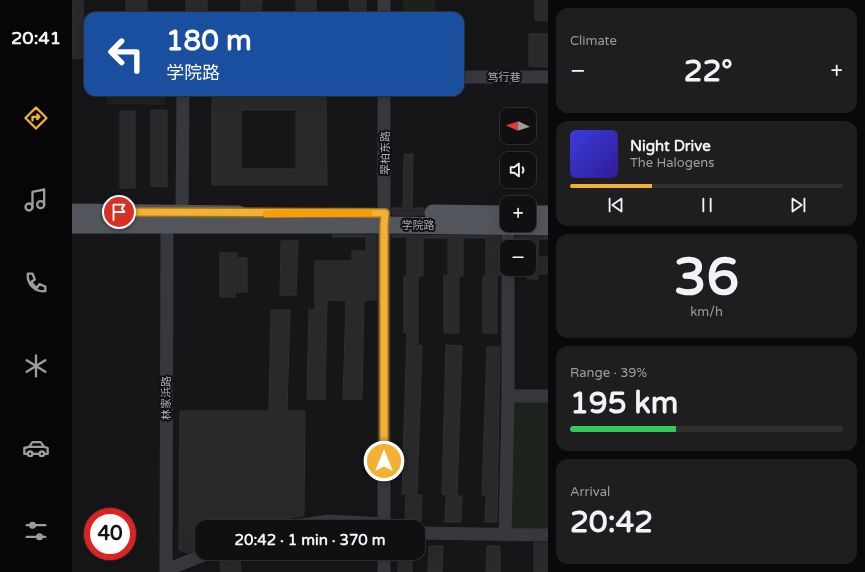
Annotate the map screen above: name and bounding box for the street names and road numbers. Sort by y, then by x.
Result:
street label: 笃行巷 [488,71,521,84]
street label: 翠柏东路 [379,131,392,175]
street label: 学院路 [402,219,435,232]
street label: 林家浜路 [160,376,173,420]

